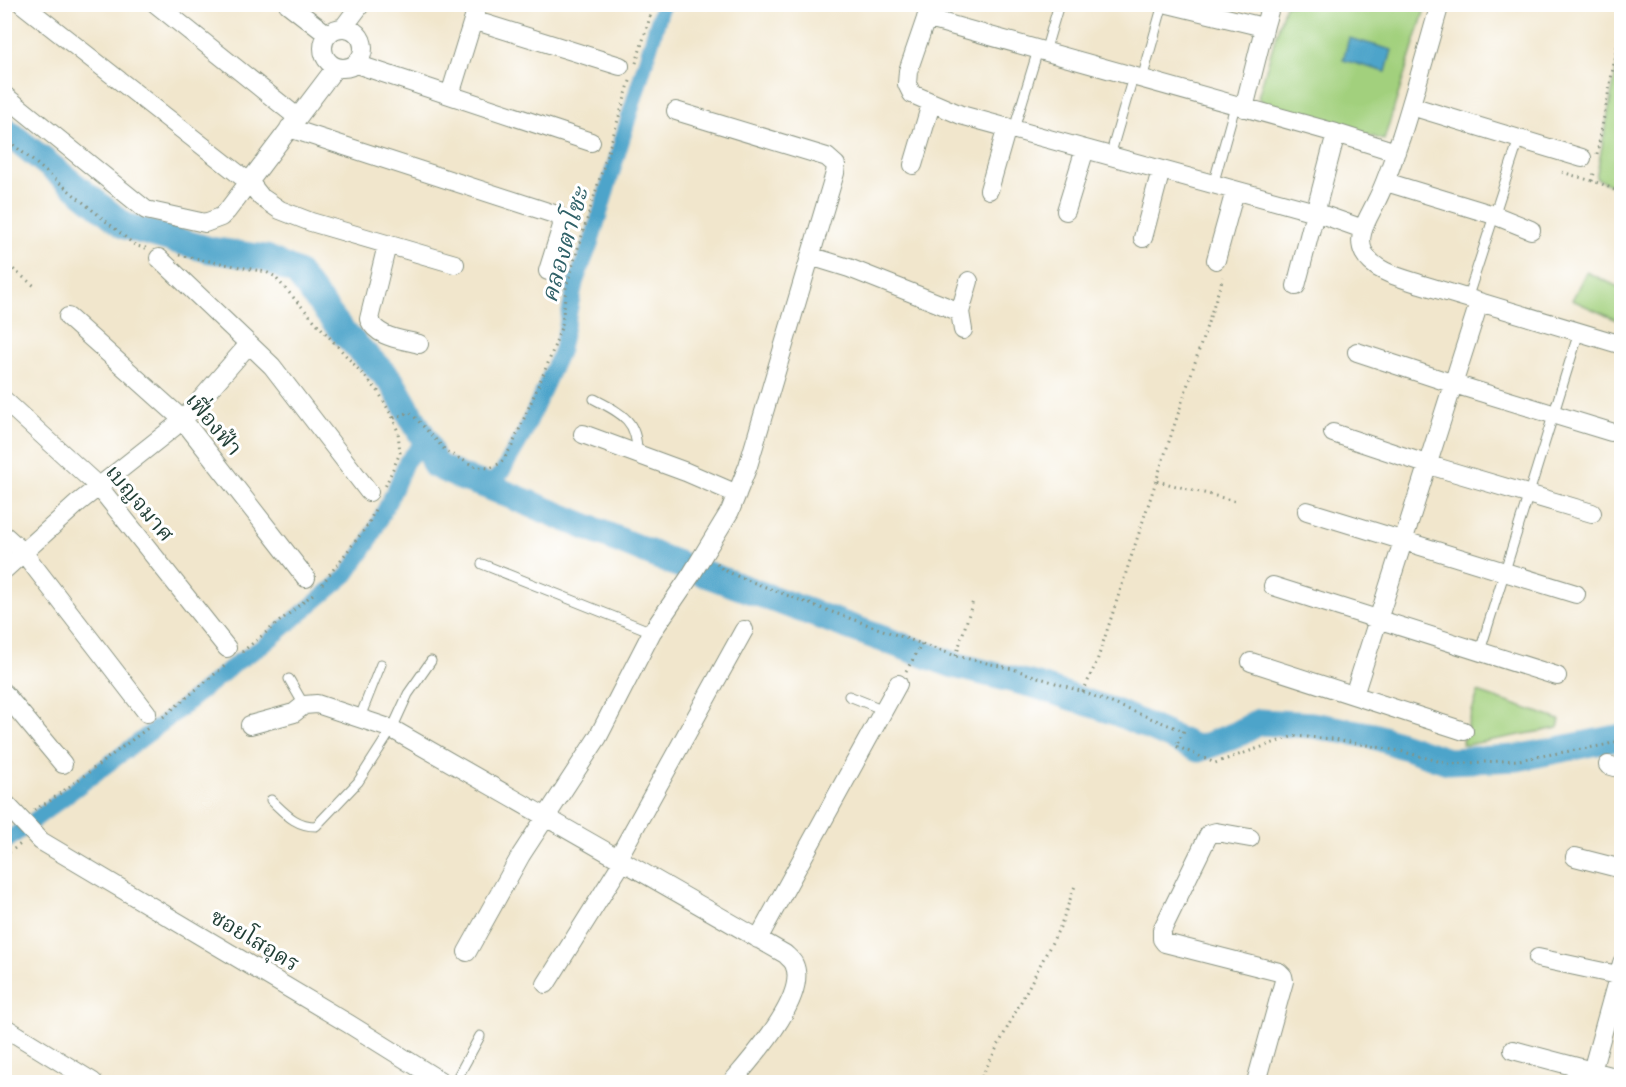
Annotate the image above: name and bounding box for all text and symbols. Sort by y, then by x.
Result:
water label: คลองตาโซะ [532,181,596,306]
street label: เฟื่องฟ้า [179,385,250,462]
street label: เบญจมาศ [99,458,181,548]
street label: ซอยโสอุดร [205,902,305,978]

